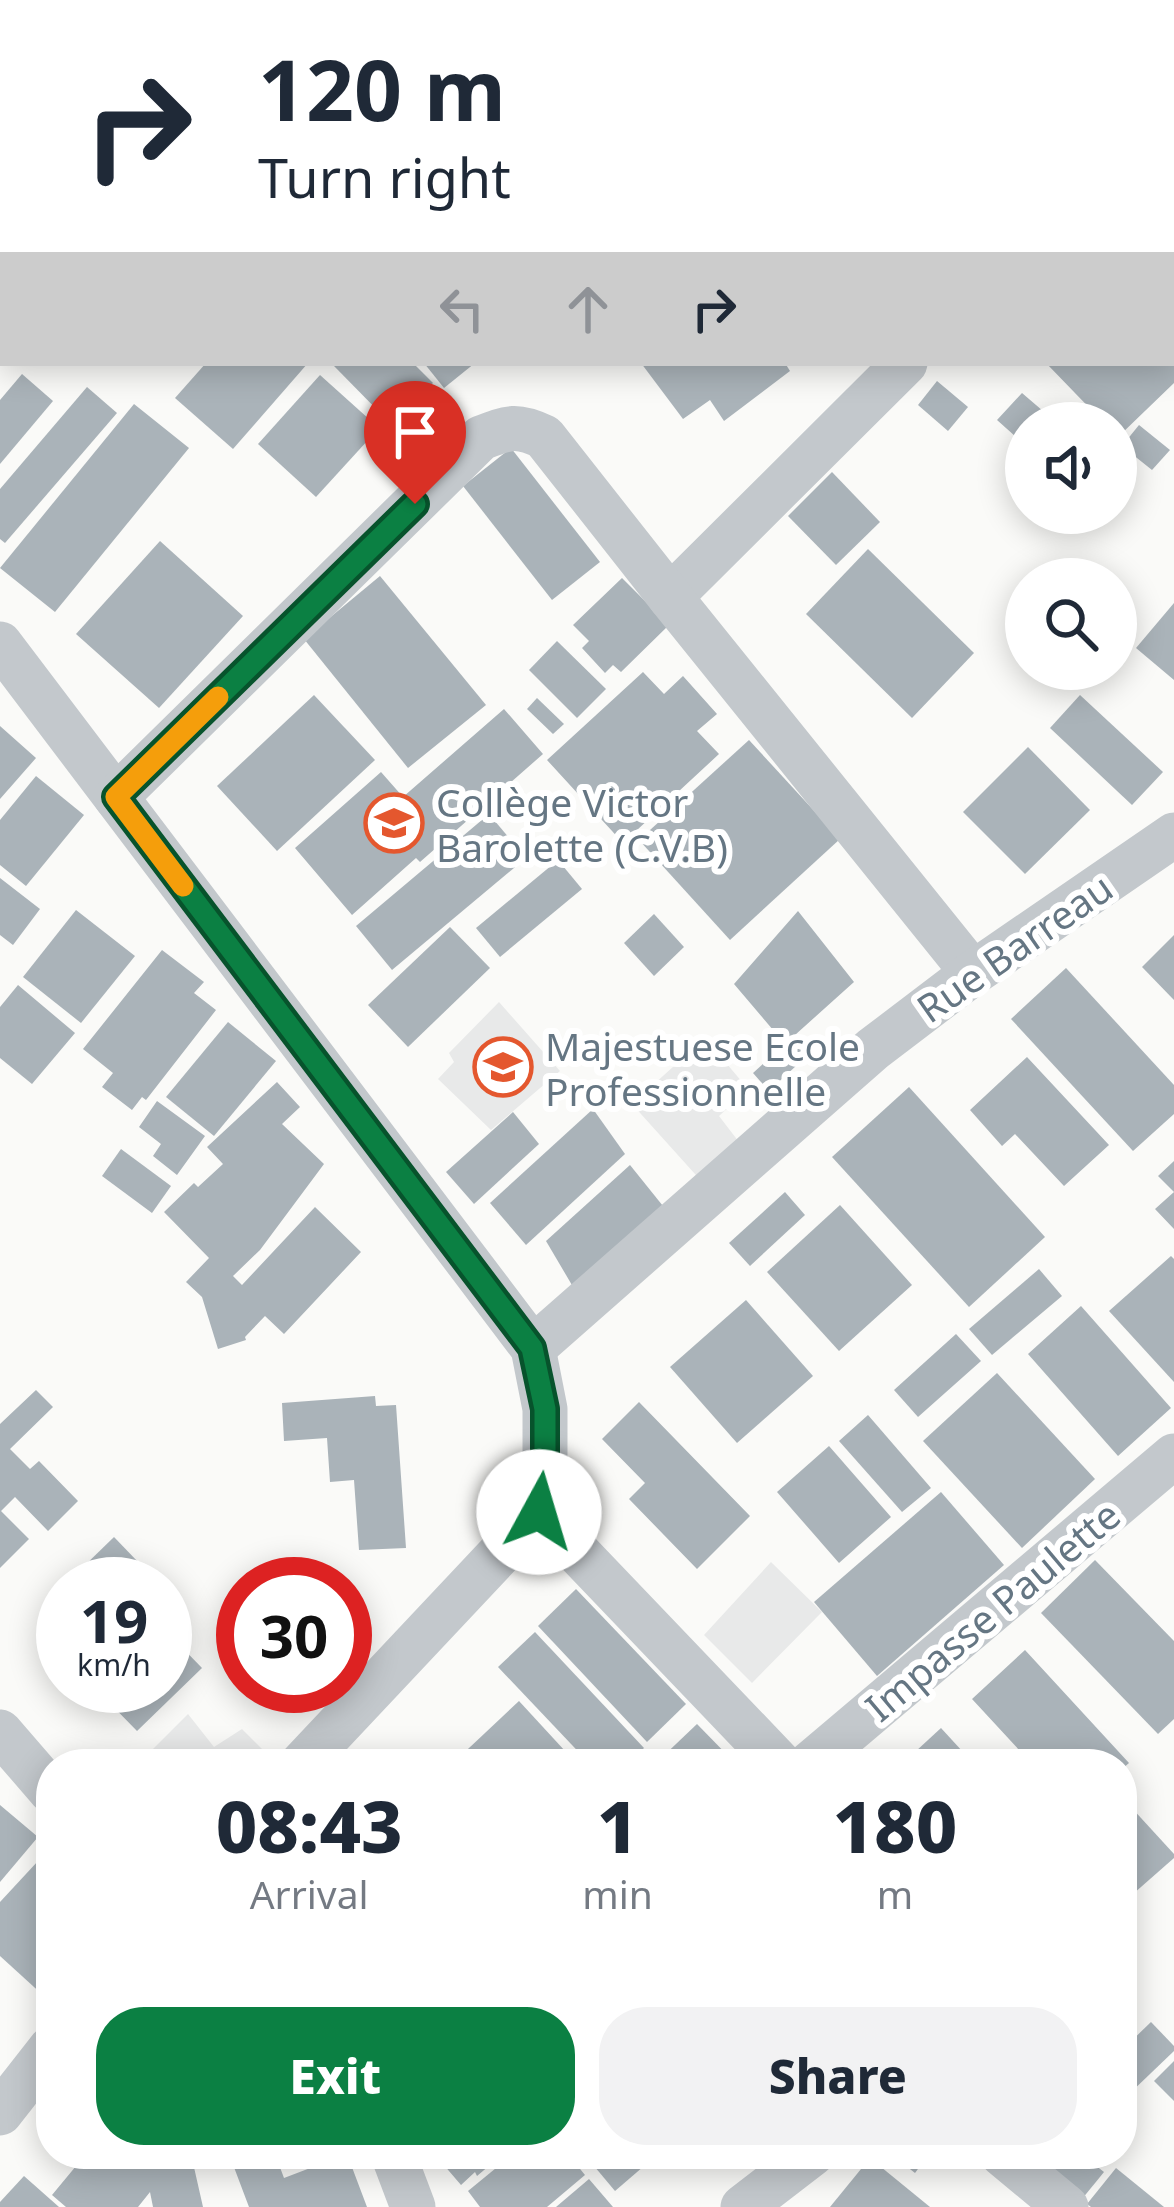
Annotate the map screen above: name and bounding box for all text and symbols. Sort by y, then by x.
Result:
text: 120 m [258,31,506,146]
icon: right [60,48,216,204]
text: Turn right [258,140,511,214]
icon: left [429,276,495,342]
icon: ahead [555,276,621,342]
icon: right [681,276,747,342]
pin [364,381,466,504]
icon: arrive [382,399,448,465]
map controls [1005,402,1137,690]
button: sound [1005,402,1137,534]
button: search [1005,558,1137,690]
place label: Collège Victor Barolette (C.V.B) [436,775,728,873]
school or university icon: Collège Victor Barolette (C.V.B) [363,792,425,854]
street label: Rue Barreau [906,860,1122,1034]
place label: Majestuese Ecole Professionnelle [545,1019,860,1117]
school or university icon: Majestuese Ecole Professionnelle [472,1036,534,1098]
position arrow [476,1449,602,1575]
street label: Impasse Paulette [854,1488,1130,1732]
speed limit sign: 30 [216,1557,372,1713]
text: 19 [80,1579,148,1661]
text: km/h [77,1644,151,1685]
text: 08:43 [216,1776,403,1874]
text: 1 [597,1776,638,1874]
text: 180 [833,1776,957,1874]
text: Arrival [250,1867,369,1920]
text: min [582,1867,653,1920]
text: m [877,1867,913,1920]
button: Exit [96,2007,575,2145]
button: Share [599,2007,1077,2145]

